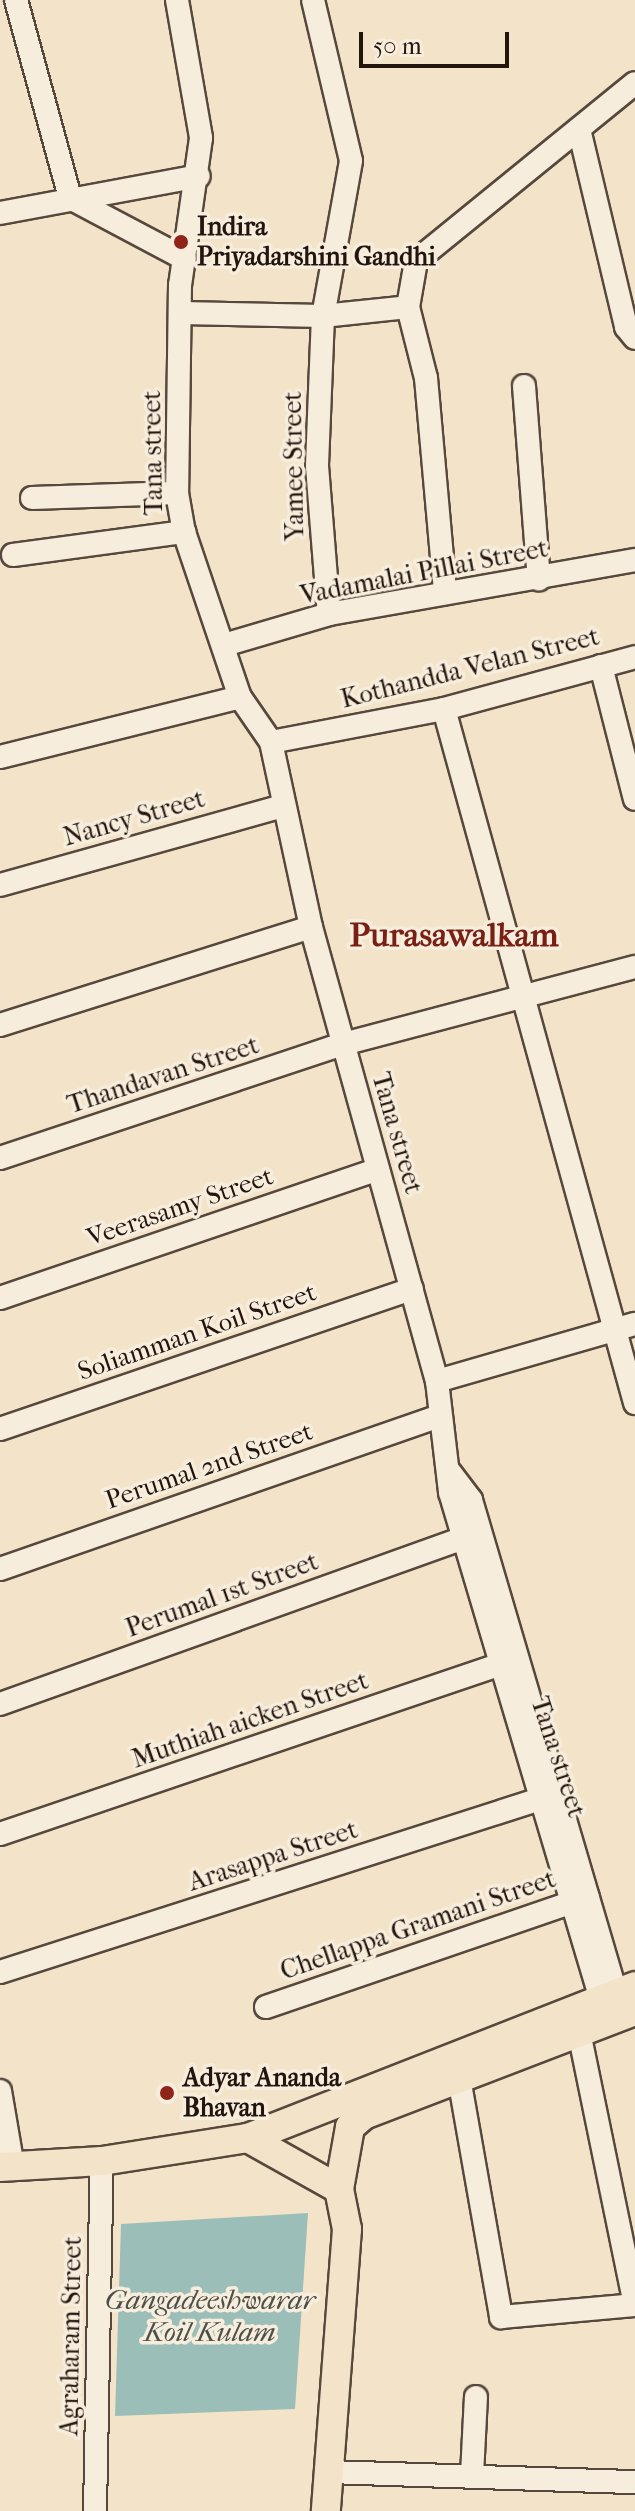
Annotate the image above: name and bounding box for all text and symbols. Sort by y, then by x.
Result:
scale bar [363,16,513,66]
text: 50 m [373,32,422,60]
place label: Indira Priyadarshini Gandhi [197,211,436,272]
marker: Indira Priyadarshini Gandhi [172,233,190,251]
street label: Tana street [136,390,170,516]
street label: Yamee Street [277,391,311,541]
street label: Vadamalai Pillai Street [298,533,550,611]
street label: Kothandda Velan Street [338,621,602,715]
street label: Nancy Street [60,783,208,853]
district label: Purasawalkam [350,916,558,956]
street label: Thandavan Street [63,1029,263,1121]
street label: Tana street [365,1069,429,1197]
street label: Veerasamy Street [83,1161,277,1253]
street label: Soliamman Koil Street [74,1277,320,1387]
street label: Perumal 2nd Street [101,1416,317,1516]
street label: Perumal 1st Street [121,1546,323,1644]
street label: Muthiah aicken Street [128,1665,372,1775]
street label: Tana street [524,1693,592,1821]
street label: Arasappa Street [184,1814,362,1898]
street label: Chellappa Gramani Street [276,1863,560,1987]
place label: Adyar Ananda Bhavan [183,2062,341,2124]
marker: Adyar Ananda Bhavan [158,2084,176,2102]
street label: Agraharam Street [54,2236,88,2436]
water label: Gangadeeshwarar Koil Kulam [105,2283,315,2349]

